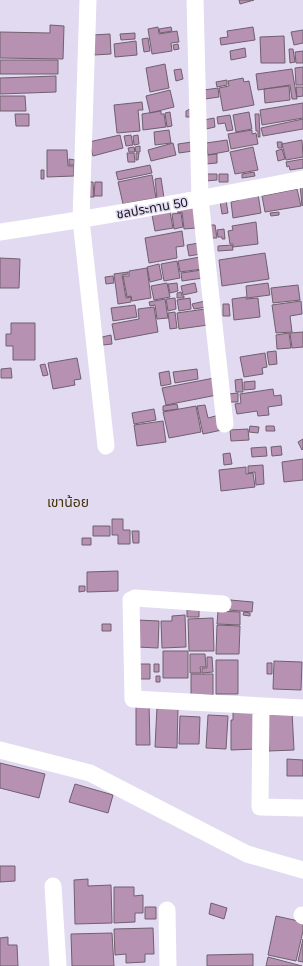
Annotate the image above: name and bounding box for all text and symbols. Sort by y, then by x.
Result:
street label: ชลประทาน 50 [115,194,189,222]
district label: เขาน้อย [47,494,89,510]

